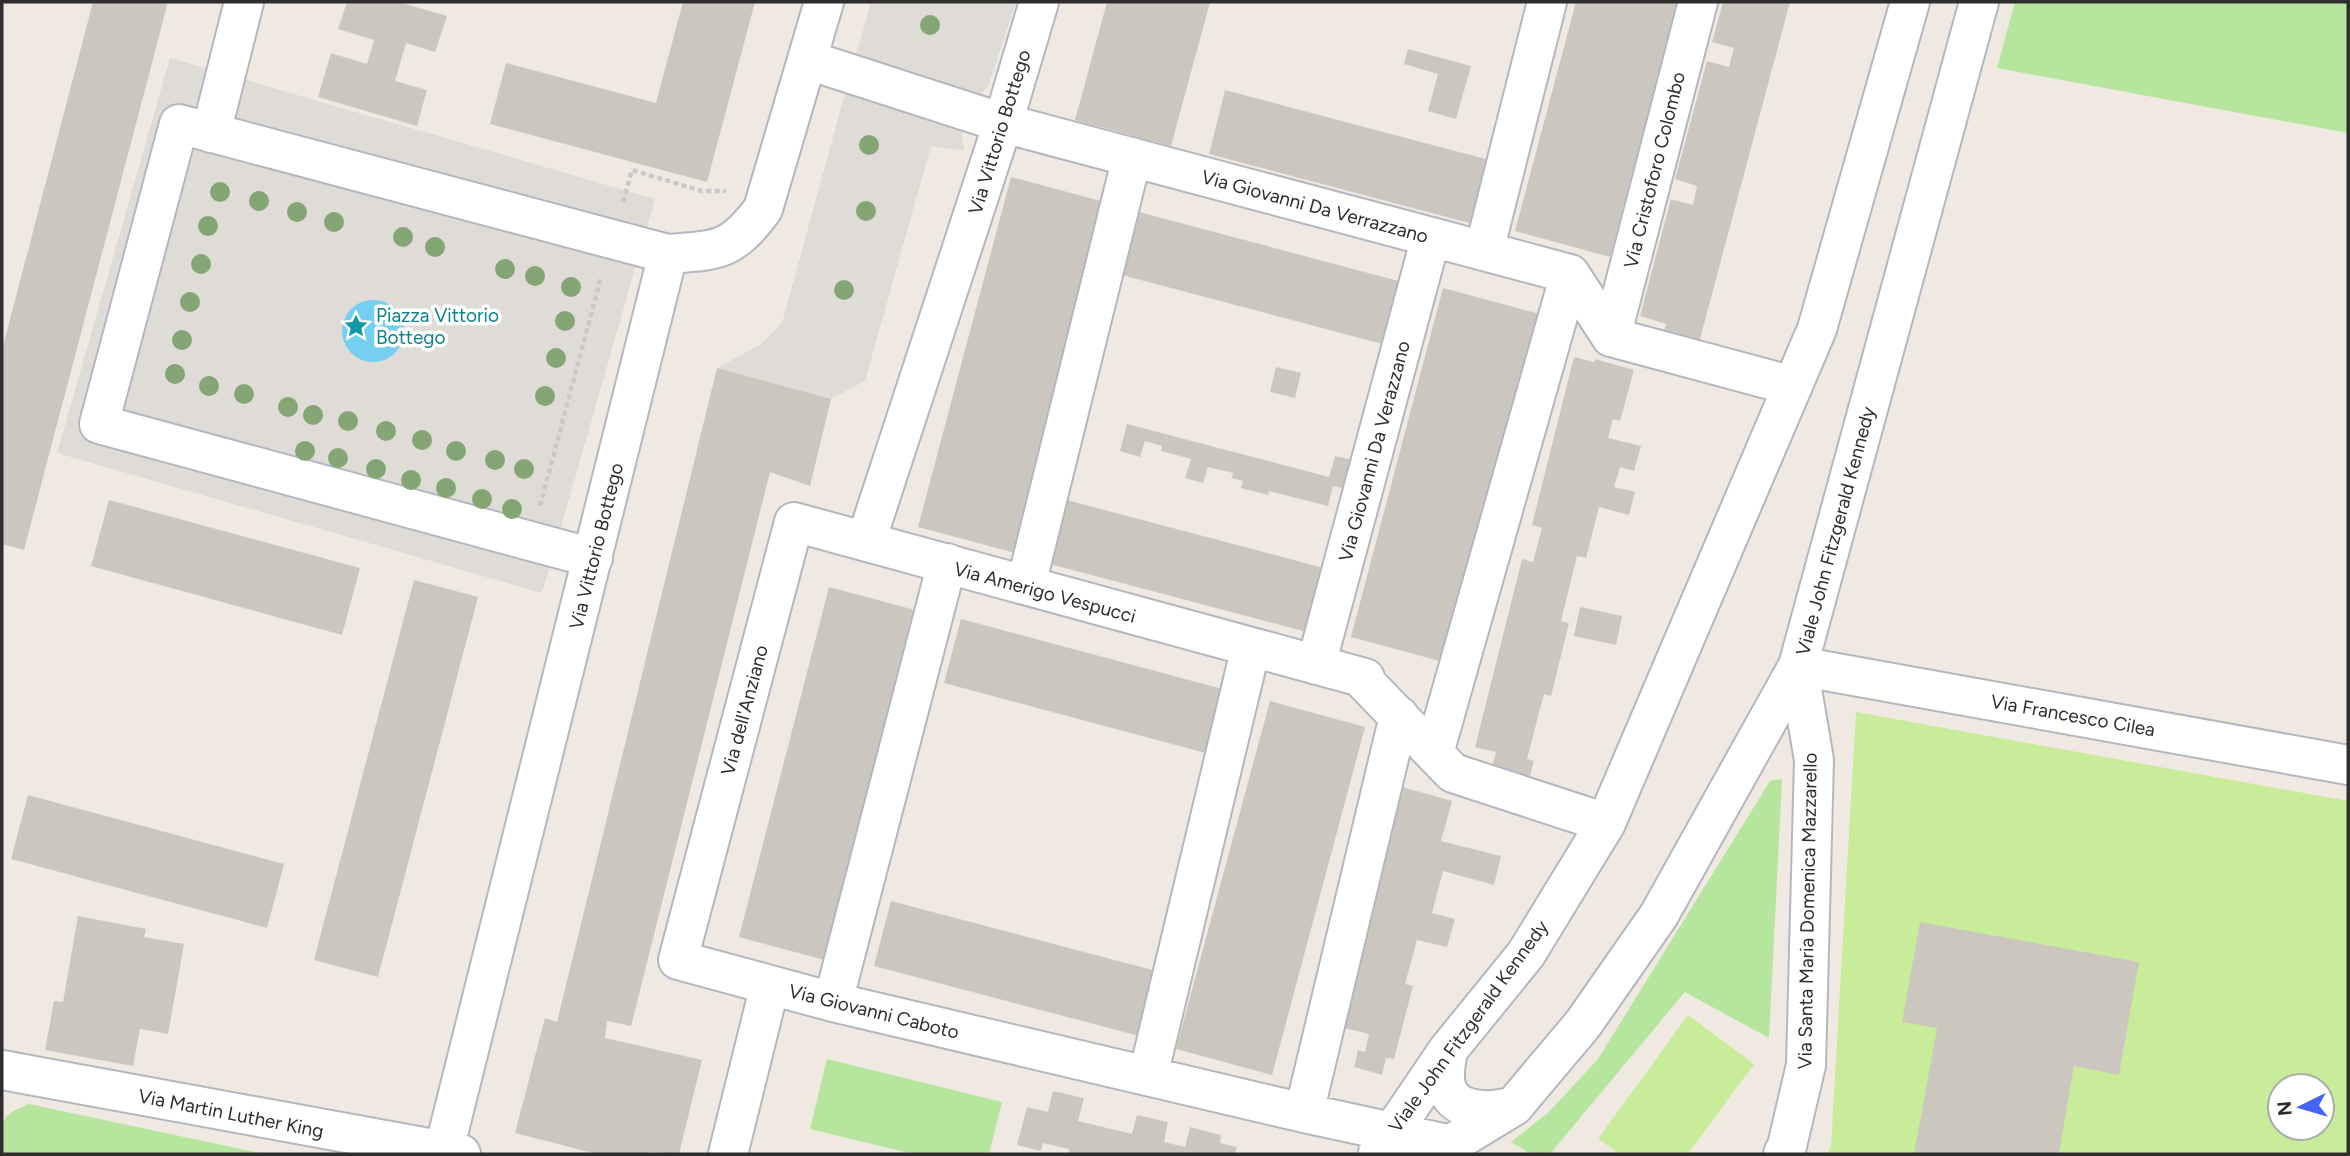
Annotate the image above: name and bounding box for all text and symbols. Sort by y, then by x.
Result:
street label: Via Vittorio Bottego [963,47,1035,217]
street label: Via Cristoforo Colombo [1619,69,1690,271]
street label: Via Giovanni Da Verrazzano [1199,165,1431,248]
place label: Piazza Vittorio Bottego [376,304,499,349]
place icon: Piazza Vittorio Bottego [342,312,370,340]
street label: Via Giovanni Da Verazzano [1334,338,1415,564]
street label: Viale John Fitzgerald Kennedy [1791,404,1880,658]
street label: Via Vittorio Bottego [565,460,628,632]
street label: Via Amerigo Vespucci [951,557,1138,628]
street label: Via dell'Anziano [716,642,773,778]
street label: Via Francesco Cilea [1989,690,2157,741]
street label: Via Santa Maria Domenica Mazzarello [1793,752,1822,1070]
street label: Viale John Fitzgerald Kennedy [1384,916,1553,1137]
street label: Via Giovanni Caboto [786,979,962,1044]
north arrow [2266,1072,2336,1142]
street label: Via Martin Luther King [136,1084,326,1143]
text: N [2272,1100,2297,1117]

